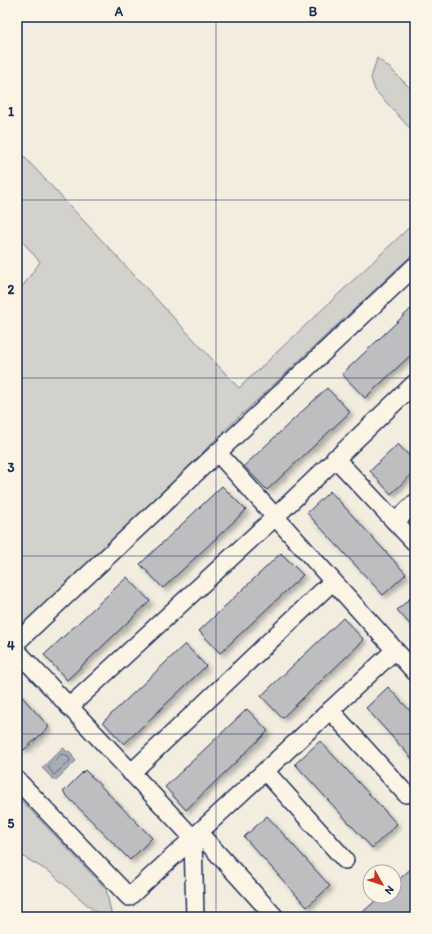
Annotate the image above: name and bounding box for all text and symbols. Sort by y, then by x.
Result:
text: A [114,4,124,19]
text: B [309,4,318,19]
text: 1 [8,104,14,119]
text: 2 [8,282,15,297]
text: 3 [7,460,15,475]
text: 4 [7,638,15,653]
text: 5 [8,816,15,831]
north arrow [362,864,402,904]
text: N [382,883,397,897]

